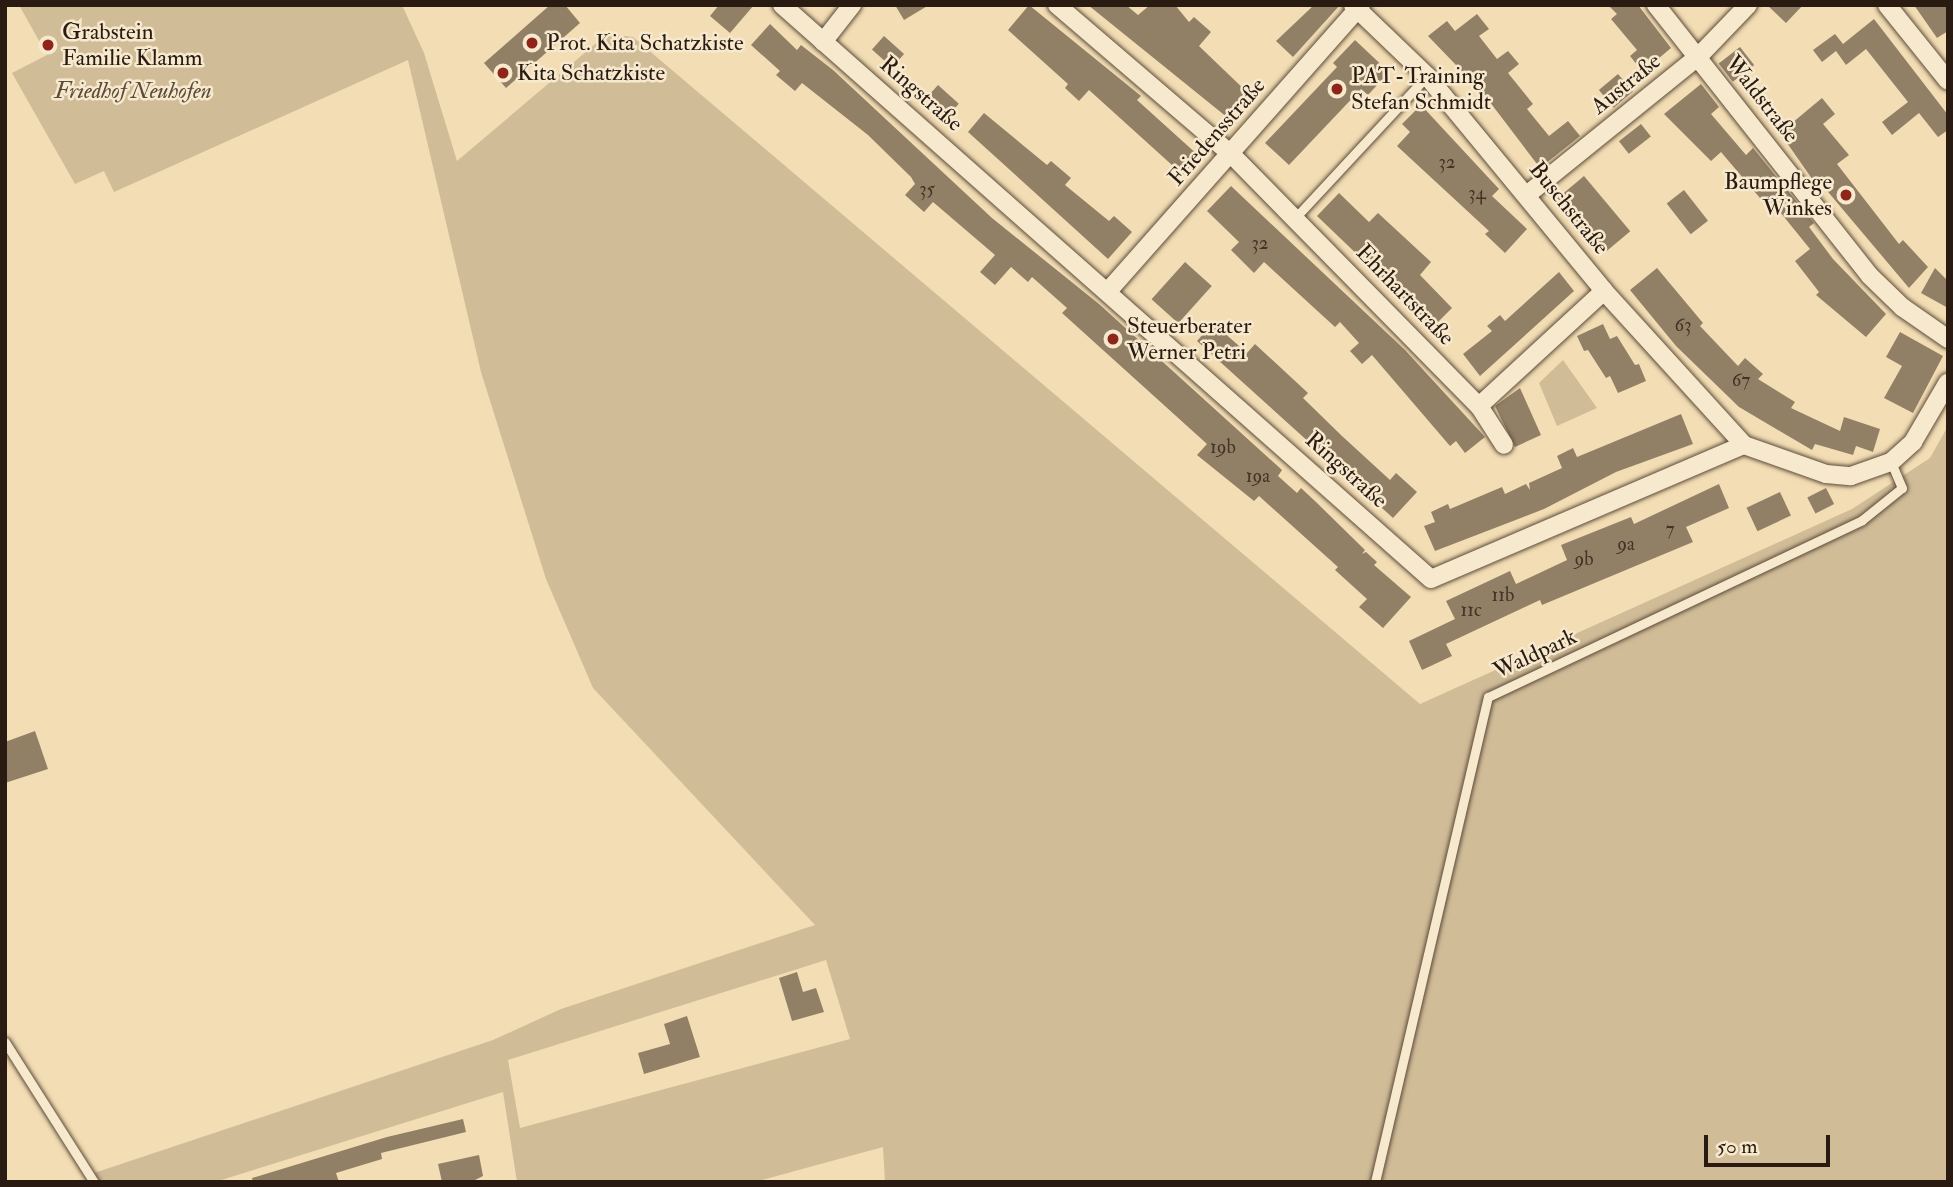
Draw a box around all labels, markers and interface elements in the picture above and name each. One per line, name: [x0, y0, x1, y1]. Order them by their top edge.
place label: Grabstein Familie Klamm: [62, 18, 203, 72]
place label: Prot. Kita Schatzkiste: [546, 29, 744, 57]
marker: Prot. Kita Schatzkiste: [524, 35, 540, 51]
marker: Grabstein Familie Klamm: [40, 37, 56, 53]
street label: Austraße: [1586, 48, 1666, 120]
street label: Ringstraße: [874, 50, 968, 138]
street label: Waldstraße: [1719, 50, 1805, 148]
place label: Kita Schatzkiste: [517, 59, 665, 87]
place label: PAT-Training Stefan Schmidt: [1351, 62, 1491, 116]
marker: Kita Schatzkiste: [495, 65, 511, 81]
street label: Friedensstraße: [1163, 72, 1271, 192]
park label: Friedhof Neuhofen: [54, 77, 212, 105]
marker: PAT-Training Stefan Schmidt: [1329, 81, 1345, 97]
house number: 32: [1439, 152, 1455, 174]
street label: Buschstraße: [1523, 156, 1615, 260]
place label: Baumpflege Winkes: [1724, 168, 1832, 222]
house number: 35: [919, 179, 935, 201]
house number: 34: [1468, 183, 1486, 205]
marker: Baumpflege Winkes: [1838, 187, 1854, 203]
house number: 32: [1252, 233, 1268, 255]
street label: Ehrhartstraße: [1350, 239, 1460, 351]
place label: Steuerberater Werner Petri: [1127, 312, 1252, 366]
house number: 63: [1675, 315, 1691, 337]
marker: Steuerberater Werner Petri: [1105, 331, 1121, 347]
house number: 67: [1732, 370, 1750, 392]
street label: Ringstraße: [1299, 426, 1393, 514]
house number: 19b: [1210, 437, 1236, 459]
house number: 19a: [1246, 466, 1270, 488]
house number: 7: [1666, 519, 1674, 541]
house number: 9a: [1617, 534, 1635, 556]
house number: 9b: [1574, 549, 1594, 571]
house number: 11b: [1492, 585, 1514, 607]
house number: 11c: [1460, 600, 1482, 622]
street label: Waldpark: [1489, 623, 1581, 685]
scale bar: [1708, 1120, 1834, 1164]
text: 50 m: [1717, 1133, 1758, 1160]

